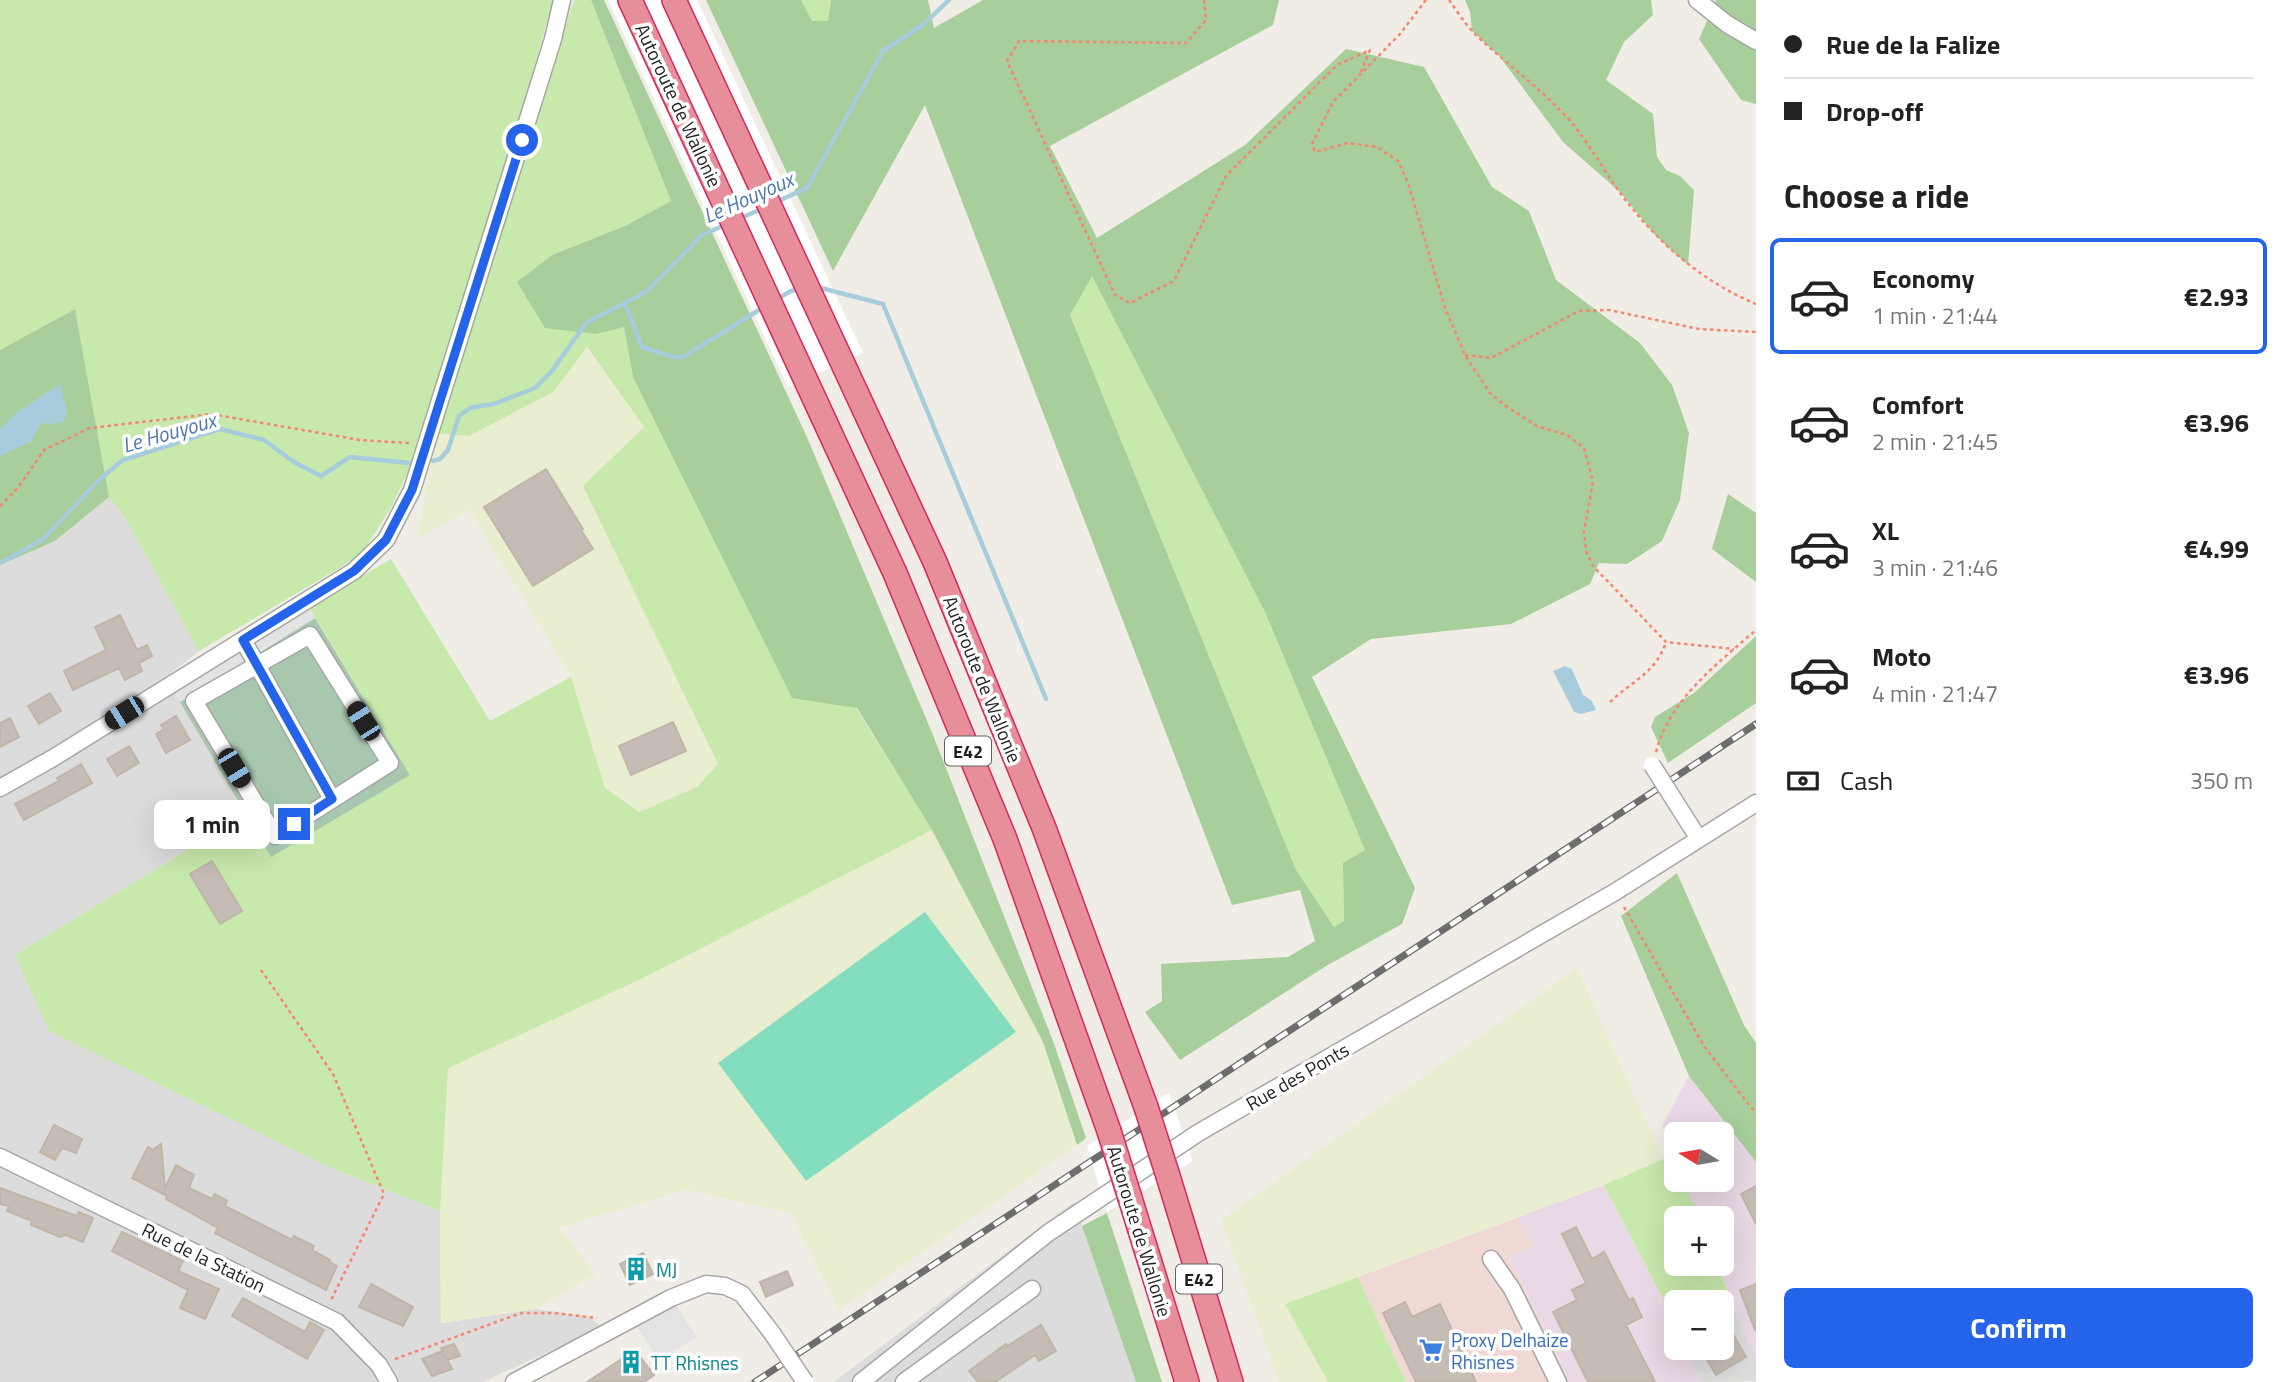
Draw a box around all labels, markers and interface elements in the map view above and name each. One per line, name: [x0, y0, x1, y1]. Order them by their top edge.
street label: Autoroute de Wallonie: [628, 18, 730, 192]
text: Rue de la Falize: [1826, 25, 2000, 64]
text: Drop-off: [1826, 92, 1923, 131]
route start: [506, 124, 538, 156]
water label: Le Houyoux: [698, 162, 800, 231]
text: Choose a ride: [1784, 172, 1969, 220]
text: Economy: [1872, 259, 1974, 298]
icon: car: [1788, 265, 1851, 328]
text: €2.93: [2184, 277, 2249, 316]
text: 1 min · 21:44: [1872, 298, 1998, 333]
text: Comfort: [1872, 385, 1964, 424]
icon: car: [1788, 391, 1851, 454]
water label: Le Houyoux: [119, 403, 222, 461]
text: €3.96: [2184, 403, 2249, 442]
text: 2 min · 21:45: [1872, 424, 1998, 459]
text: XL: [1872, 511, 1899, 550]
icon: car: [1788, 517, 1851, 580]
text: €4.99: [2184, 529, 2249, 568]
text: 3 min · 21:46: [1872, 550, 1998, 585]
street label: Autoroute de Wallonie: [936, 591, 1030, 767]
text: Moto: [1872, 637, 1931, 676]
icon: car: [1788, 643, 1851, 706]
text: €3.96: [2184, 655, 2249, 694]
text: 4 min · 21:47: [1872, 676, 1998, 711]
car: [101, 693, 148, 733]
car: [343, 698, 384, 744]
road number: E42: [945, 736, 991, 766]
car: [215, 745, 254, 791]
text: Cash: [1840, 761, 1893, 800]
icon: cash: [1784, 762, 1822, 800]
text: 350 m: [2190, 763, 2253, 798]
callout: 1 min: [154, 800, 270, 848]
text: 1 min: [184, 807, 240, 842]
route end: [278, 808, 310, 840]
street label: Rue des Ponts: [1240, 1035, 1354, 1117]
north arrow: [1664, 1122, 1734, 1192]
map controls: [1664, 1122, 1734, 1360]
street label: Autoroute de Wallonie: [1100, 1142, 1180, 1320]
button: +: [1664, 1206, 1734, 1276]
street label: Rue de la Station: [137, 1214, 271, 1300]
building icon: MJ: [622, 1255, 650, 1283]
place label: MJ: [656, 1255, 677, 1284]
road number: E42: [1176, 1264, 1222, 1294]
button: Confirm: [1784, 1288, 2253, 1368]
button: −: [1664, 1290, 1734, 1360]
place label: Proxy Delhaize Rhisnes: [1451, 1325, 1569, 1376]
supermarket icon: Proxy Delhaize Rhisnes: [1417, 1336, 1445, 1364]
building icon: TT Rhisnes: [617, 1348, 645, 1376]
place label: TT Rhisnes: [651, 1348, 739, 1377]

